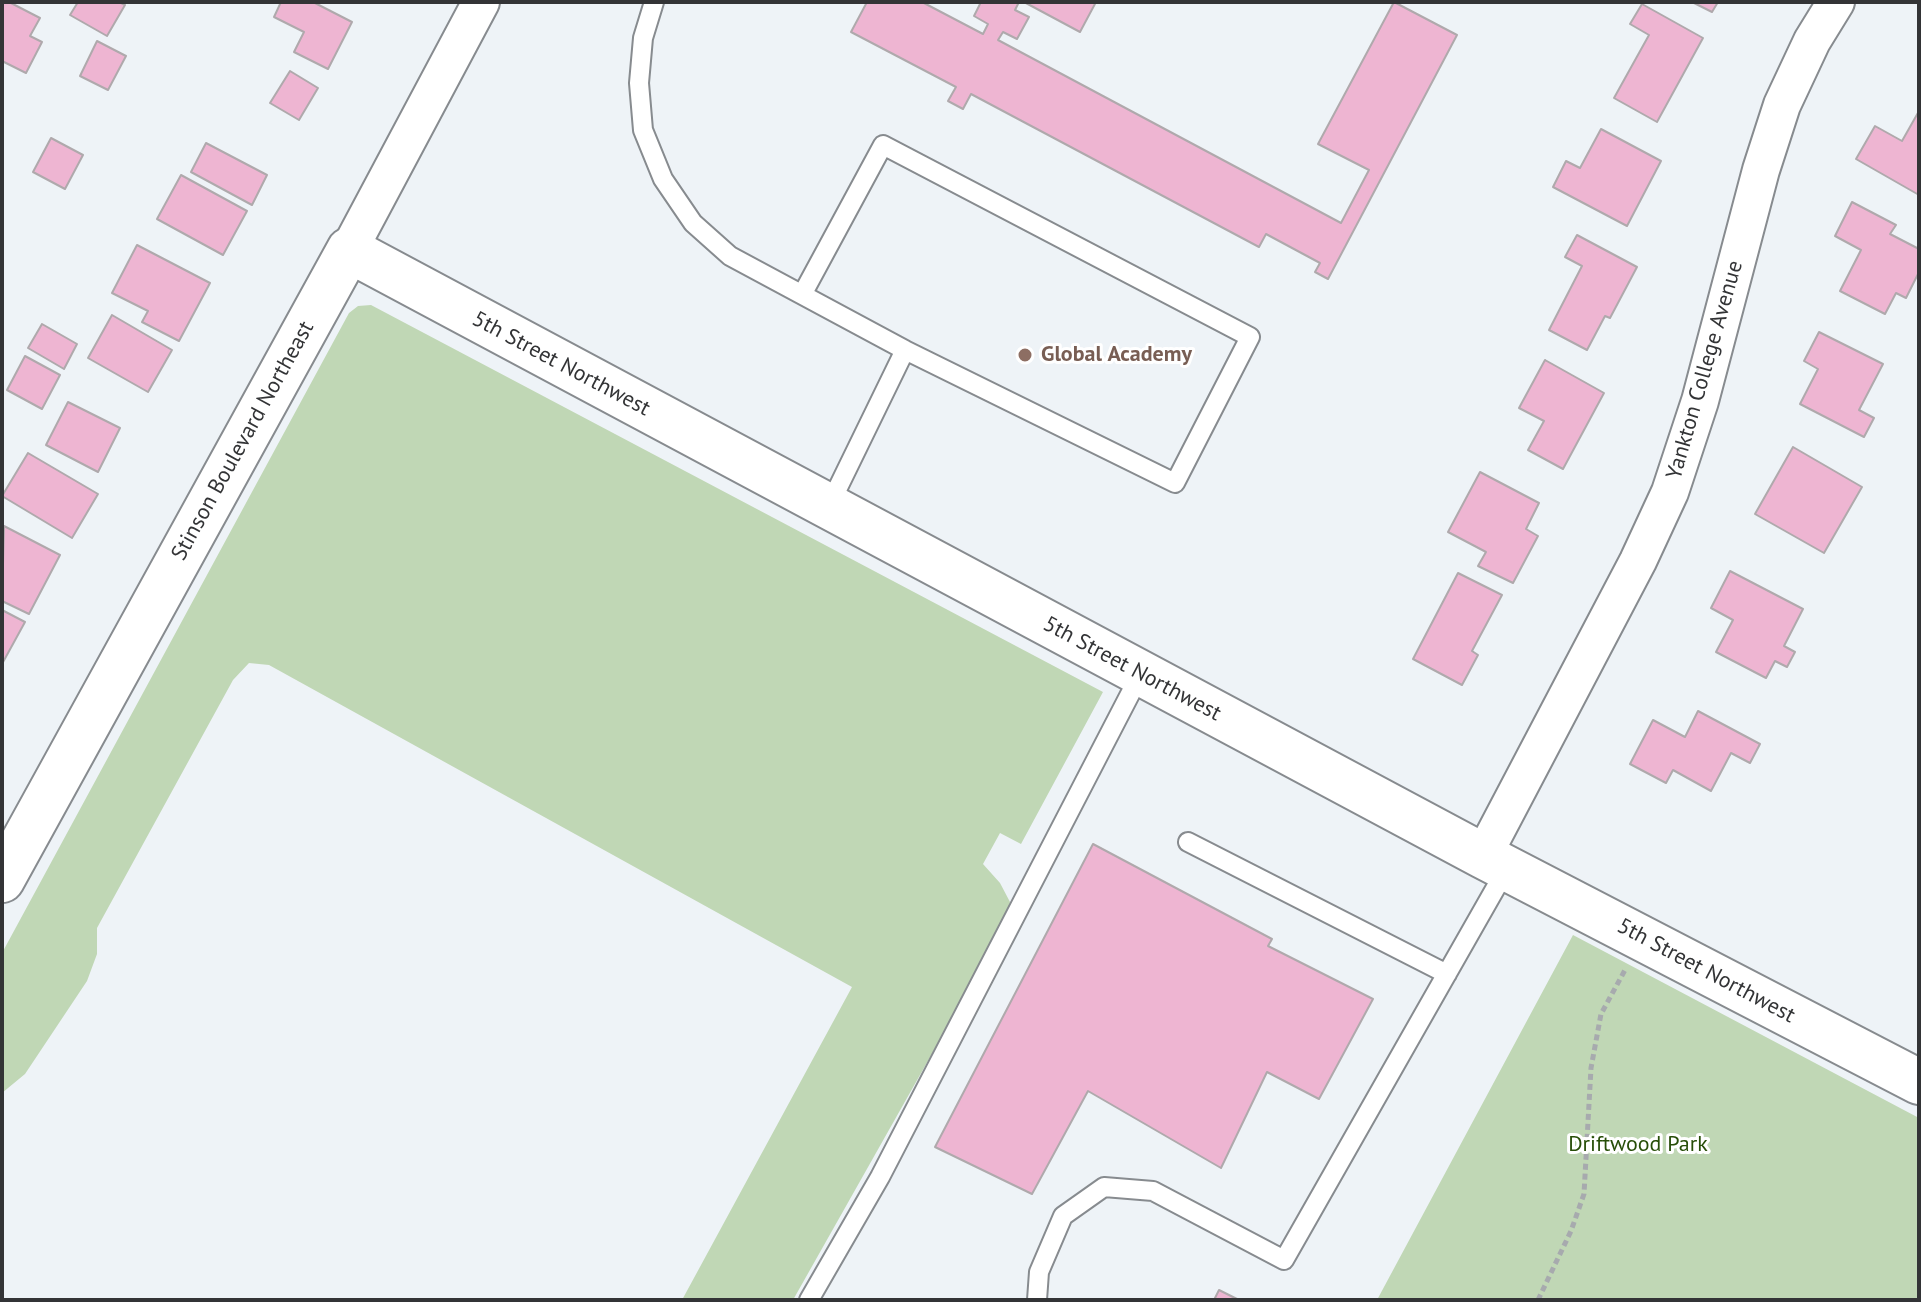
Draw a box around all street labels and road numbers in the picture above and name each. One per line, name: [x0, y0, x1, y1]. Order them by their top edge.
street label: Yankton College Avenue: [1661, 258, 1749, 482]
street label: 5th Street Northwest: [468, 306, 654, 422]
street label: Stinson Boulevard Northeast: [166, 317, 320, 565]
street label: 5th Street Northwest: [1039, 611, 1225, 727]
street label: 5th Street Northwest: [1613, 913, 1799, 1029]

